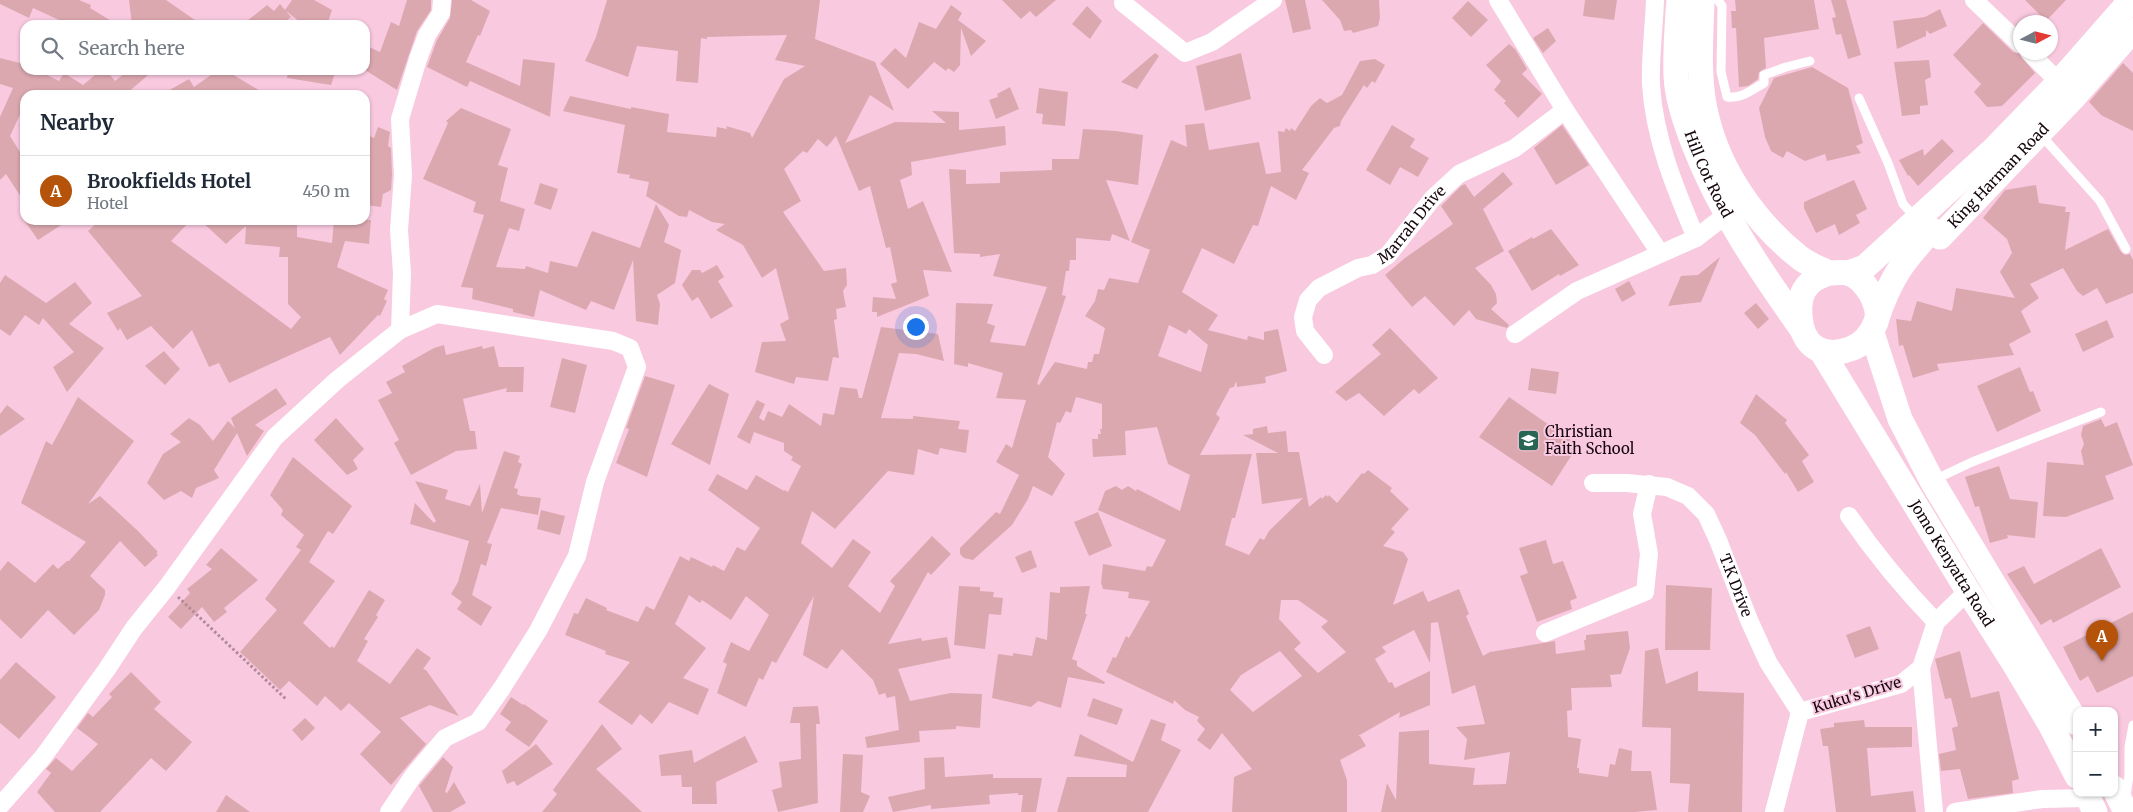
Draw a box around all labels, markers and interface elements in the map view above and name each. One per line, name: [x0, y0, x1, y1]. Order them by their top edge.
north arrow: [2013, 15, 2058, 60]
search box: [20, 20, 370, 75]
icon: search: [38, 34, 66, 62]
text: Search here: [78, 36, 185, 60]
text: Nearby: [40, 109, 114, 136]
street label: King Harman Road: [1944, 119, 2053, 232]
street label: Hill Cot Road: [1680, 128, 1737, 221]
text: Brookfields Hotel: [87, 169, 251, 193]
text: A: [50, 181, 62, 201]
text: 450 m: [302, 181, 350, 201]
street label: Marrah Drive: [1374, 181, 1450, 268]
text: Hotel: [87, 193, 128, 213]
your location: [903, 314, 929, 340]
place label: Christian Faith School: [1545, 422, 1635, 458]
school or university icon: Christian Faith School: [1517, 429, 1541, 453]
street label: Jomo Kenyatta Road: [1905, 496, 1998, 630]
street label: T.K Drive: [1715, 551, 1757, 620]
pin: A: [2086, 620, 2118, 661]
street label: Kuku's Drive: [1810, 672, 1903, 717]
map controls: [2073, 707, 2118, 797]
button: +: [2073, 707, 2118, 752]
button: −: [2073, 752, 2118, 797]

